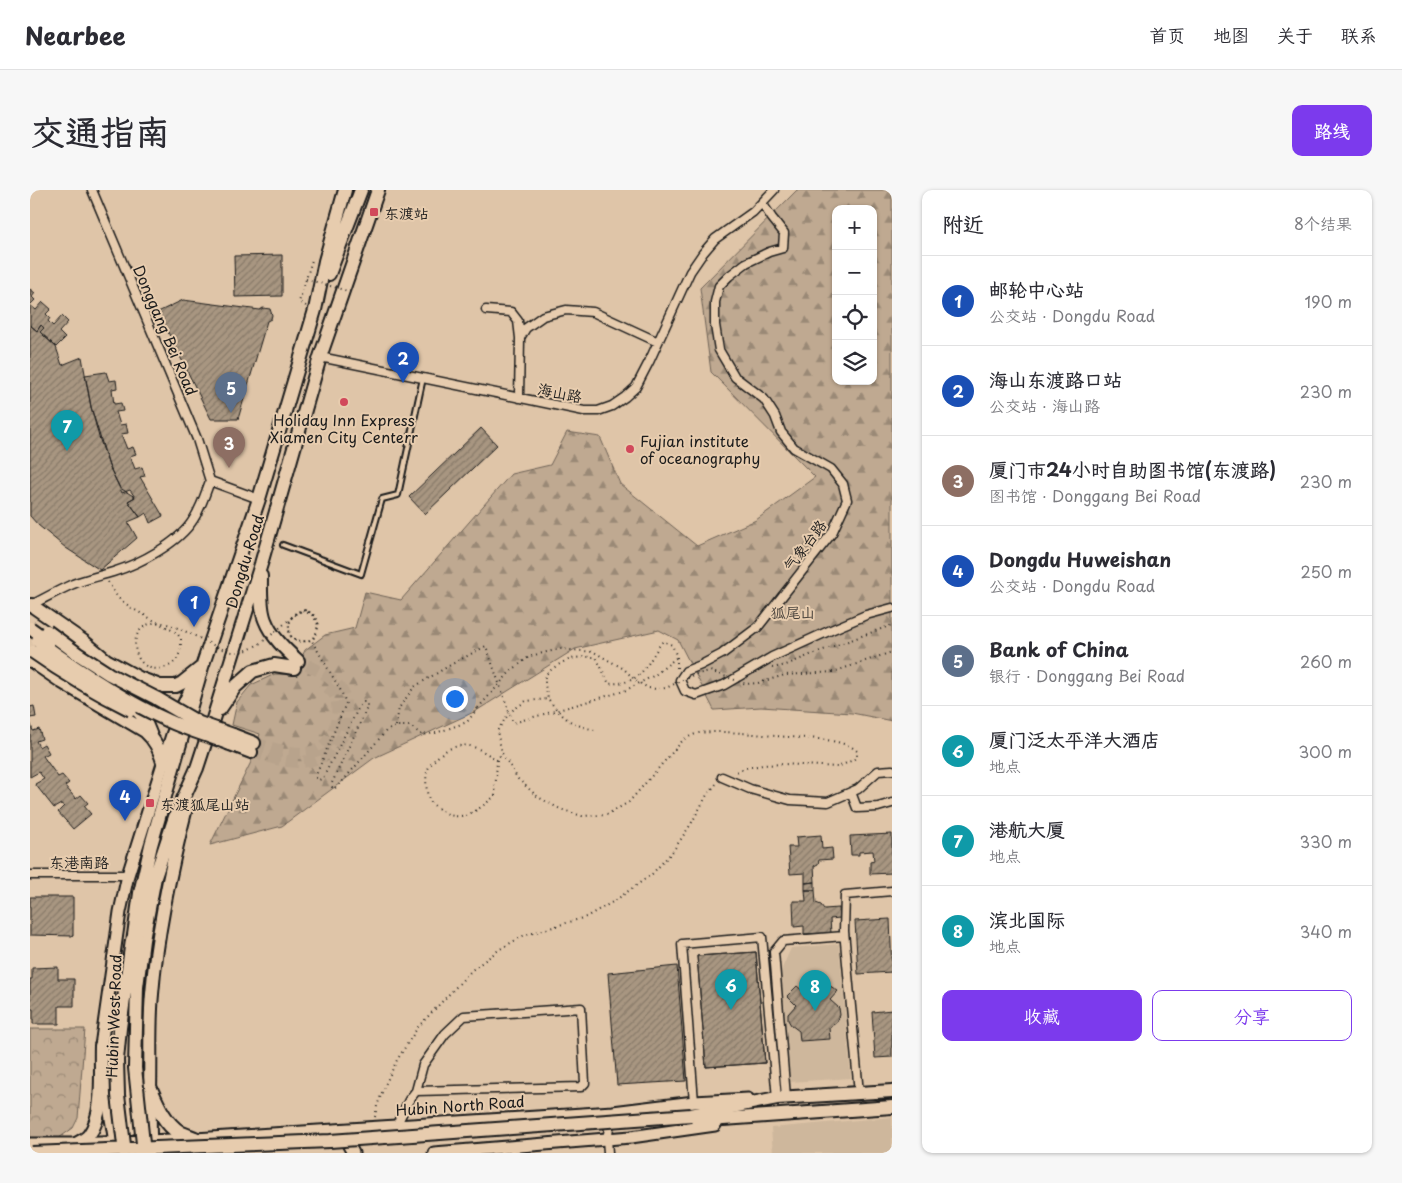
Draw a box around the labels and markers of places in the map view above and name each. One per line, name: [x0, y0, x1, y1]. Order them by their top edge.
place label: 东渡站: [384, 201, 429, 224]
marker: 东渡站: [368, 206, 380, 218]
pin: 2: [387, 342, 419, 383]
pin: 5: [215, 372, 247, 413]
marker: Holiday Inn Express Xiamen City Centerr: [338, 396, 350, 408]
place label: Holiday Inn Express Xiamen City Centerr: [270, 408, 418, 448]
pin: 7: [51, 410, 83, 451]
pin: 3: [213, 427, 245, 468]
place label: Fujian institute of oceanography: [640, 429, 760, 469]
marker: Fujian institute of oceanography: [624, 443, 636, 455]
pin: 1: [178, 586, 210, 627]
pin: 4: [109, 780, 141, 821]
place label: 东渡狐尾山站: [160, 792, 250, 815]
marker: 东渡狐尾山站: [144, 797, 156, 809]
pin: 6: [715, 969, 747, 1010]
pin: 8: [799, 970, 831, 1011]

